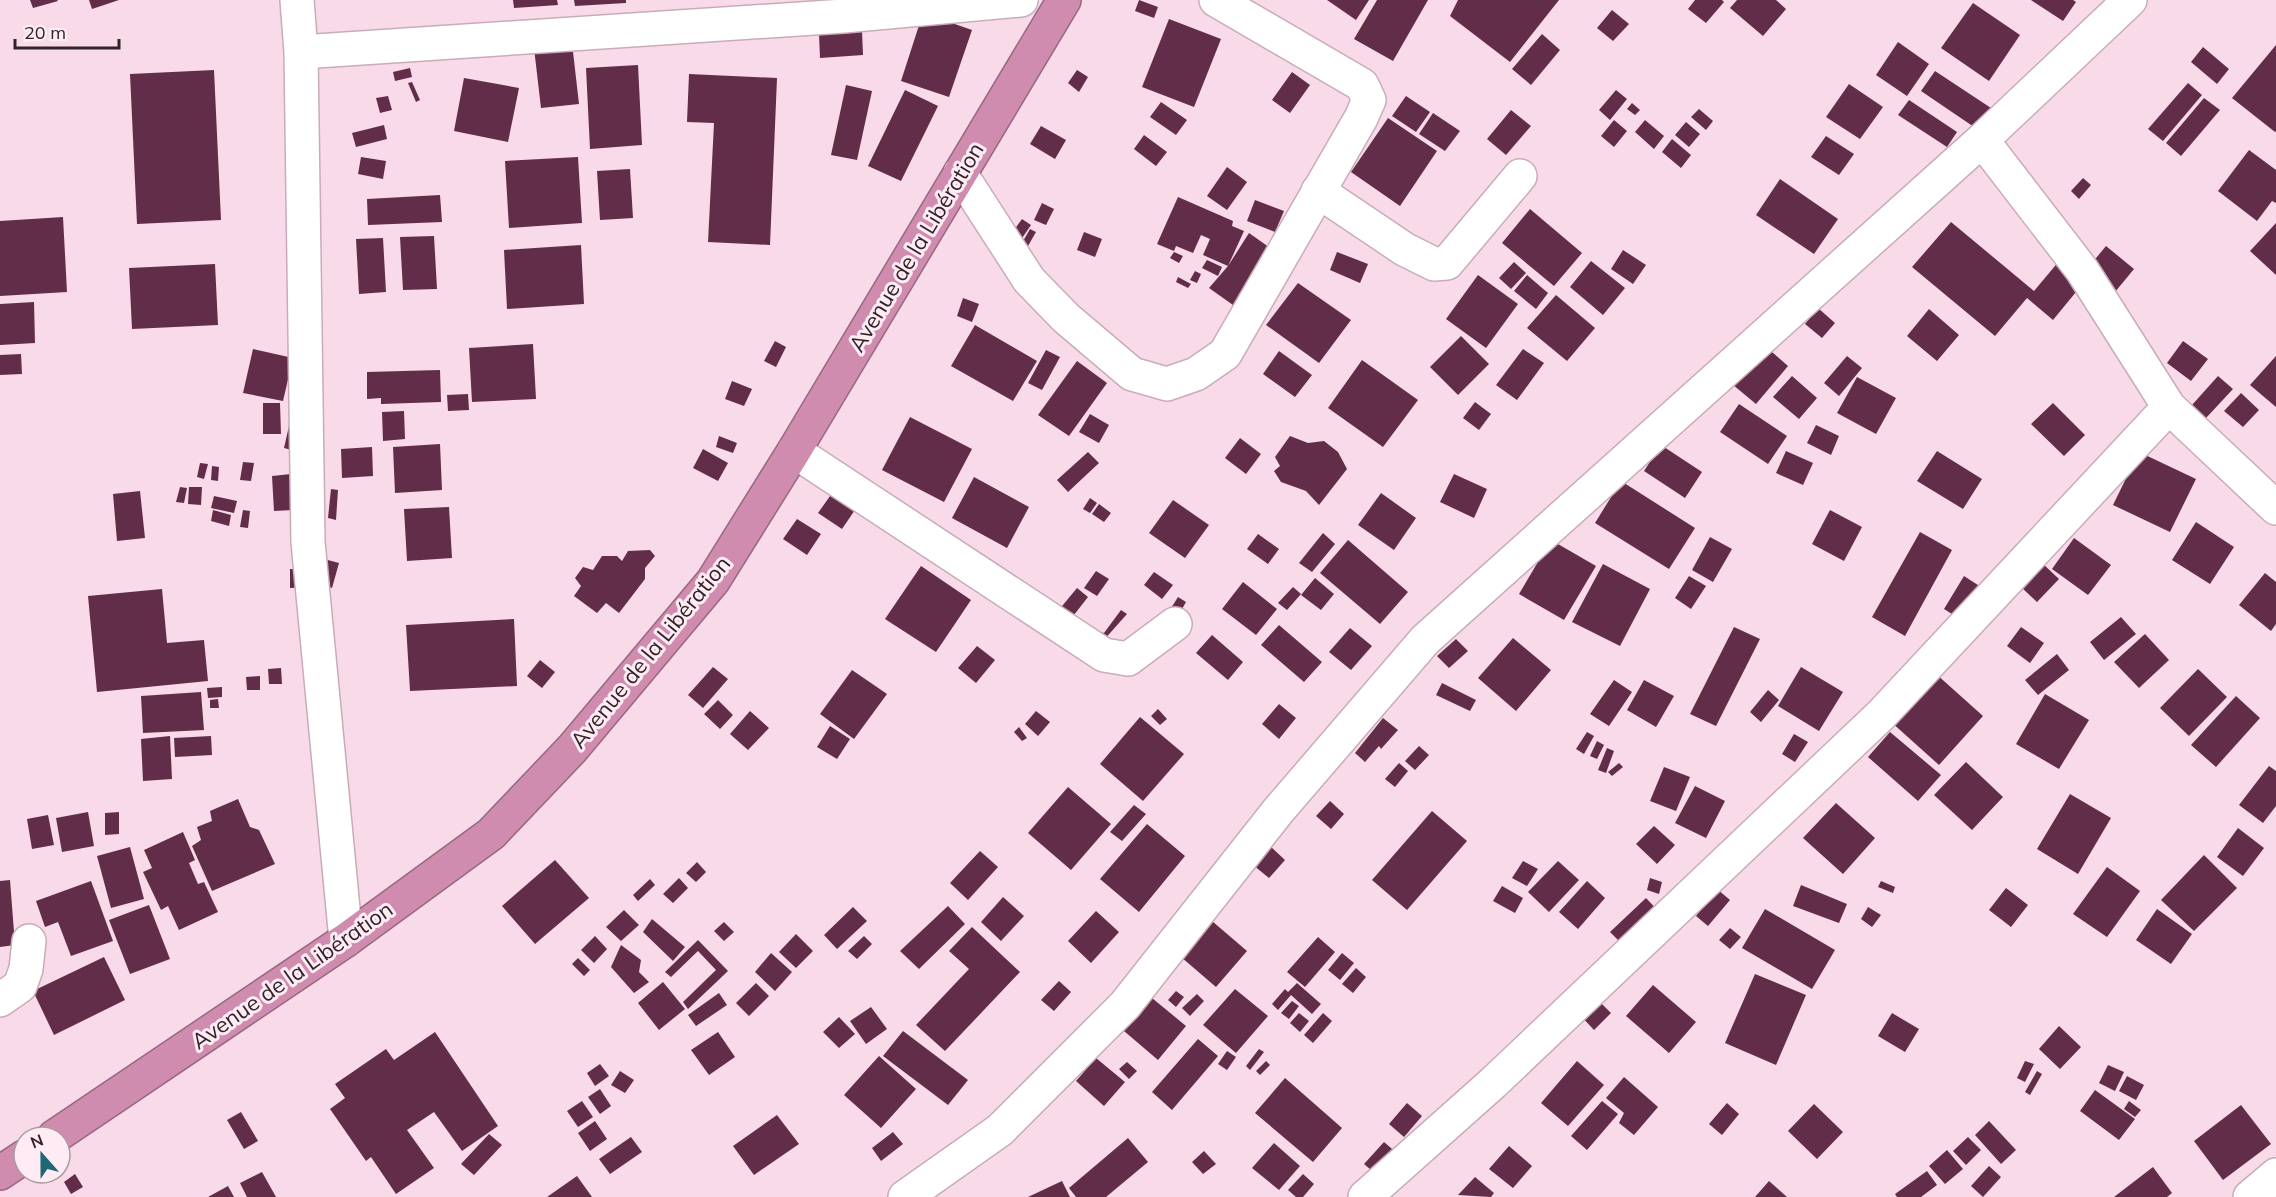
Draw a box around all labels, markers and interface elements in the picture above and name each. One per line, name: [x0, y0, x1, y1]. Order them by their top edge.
scale bar: [15, 12, 118, 50]
text: 20 m: [24, 21, 66, 44]
street label: Avenue de la Libération: [842, 137, 990, 357]
street label: Avenue de la Libération: [564, 550, 736, 754]
street label: Avenue de la Libération: [186, 895, 398, 1055]
north arrow: [12, 1125, 72, 1185]
text: N: [27, 1129, 46, 1152]

